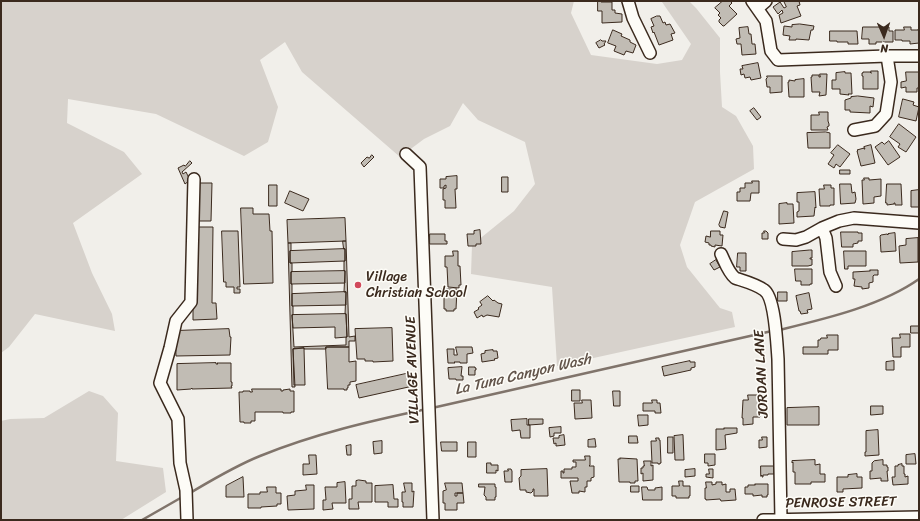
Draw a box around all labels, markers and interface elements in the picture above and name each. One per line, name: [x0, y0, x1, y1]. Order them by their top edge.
north arrow: [864, 16, 904, 56]
text: N: [880, 39, 889, 58]
place label: Village Christian School: [366, 269, 467, 302]
marker: Village Christian School: [353, 280, 363, 290]
street label: VILLAGE AVENUE: [403, 316, 423, 424]
street label: JORDAN LANE: [751, 330, 773, 418]
water label: La Tuna Canyon Wash: [453, 351, 593, 399]
street label: PENROSE STREET: [785, 494, 897, 512]

